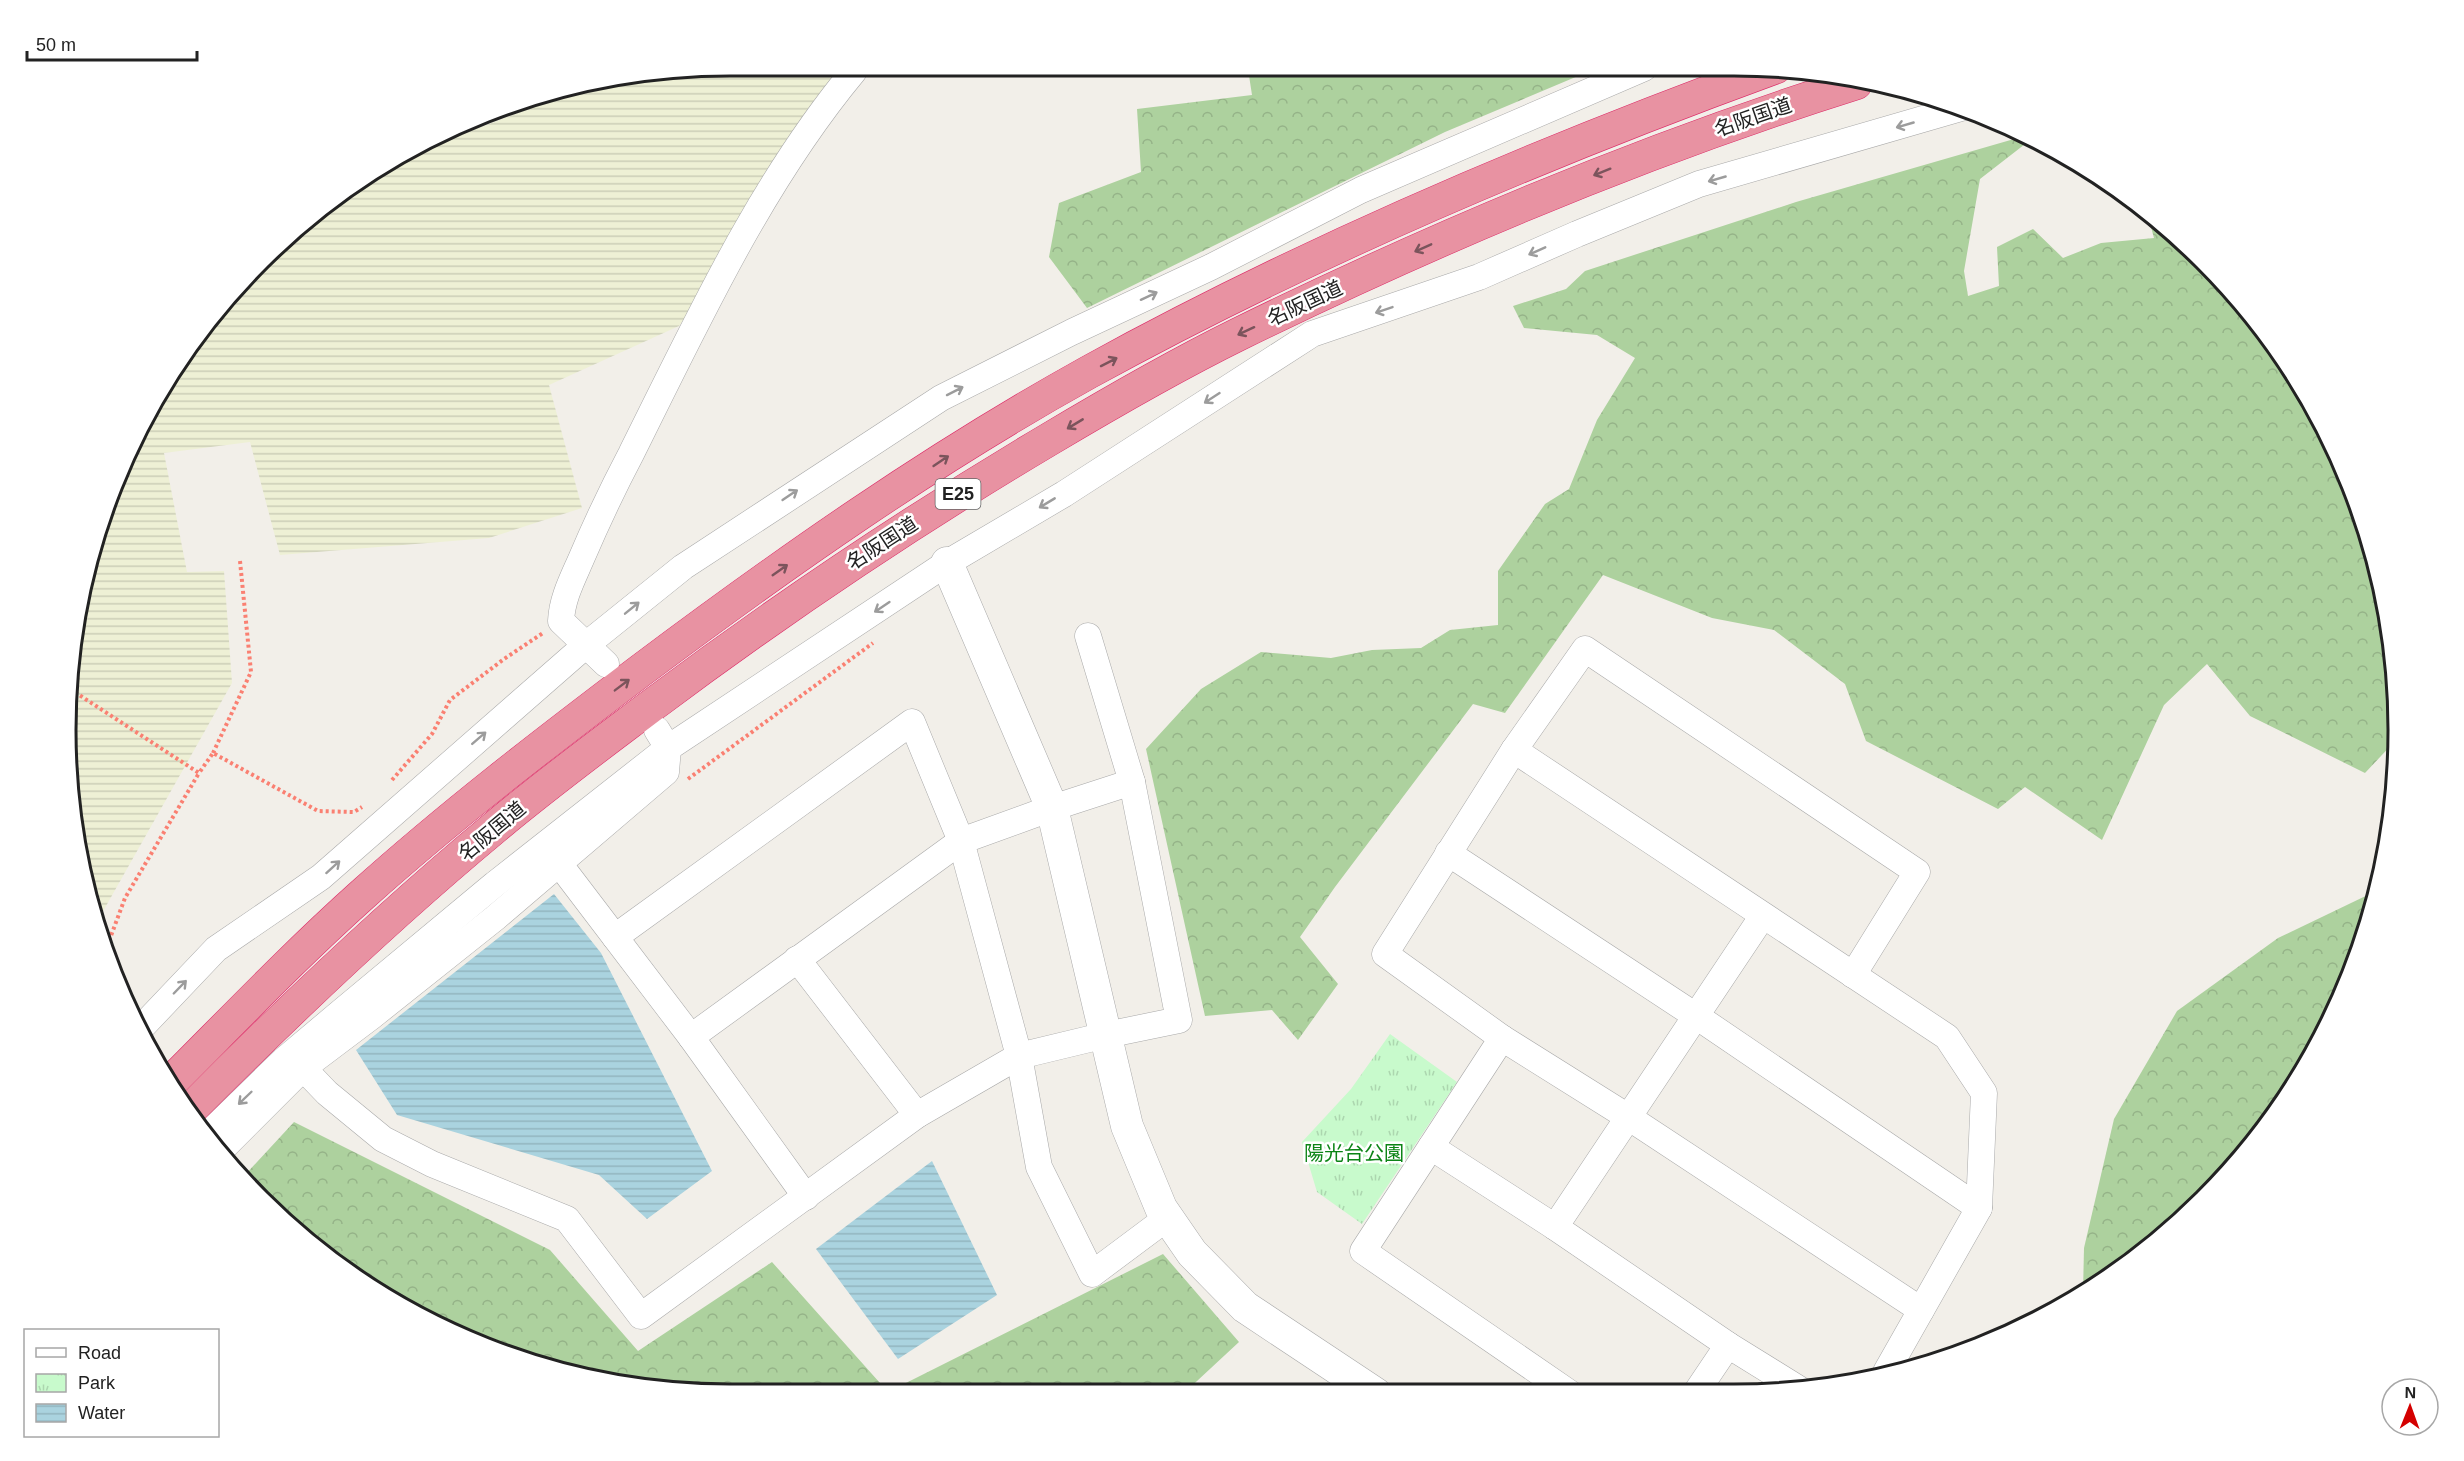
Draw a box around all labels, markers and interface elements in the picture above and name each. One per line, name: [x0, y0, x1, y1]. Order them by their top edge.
scale bar: [27, 24, 196, 62]
text: 50 m: [36, 35, 76, 55]
street label: 名阪国道: [1712, 94, 1794, 140]
one-way arrow: [1896, 120, 1915, 131]
one-way arrow: [1594, 167, 1612, 178]
one-way arrow: [1708, 173, 1727, 185]
one-way arrow: [1415, 243, 1433, 255]
one-way arrow: [1528, 246, 1546, 258]
street label: 名阪国道: [1264, 276, 1346, 330]
one-way arrow: [1139, 290, 1157, 302]
one-way arrow: [1375, 305, 1394, 316]
one-way arrow: [1238, 325, 1256, 337]
one-way arrow: [1100, 356, 1118, 367]
one-way arrow: [945, 384, 963, 396]
one-way arrow: [1204, 393, 1221, 405]
one-way arrow: [1067, 418, 1084, 430]
one-way arrow: [933, 455, 949, 467]
road number: E25: [936, 479, 980, 509]
one-way arrow: [781, 489, 798, 501]
one-way arrow: [1039, 498, 1056, 510]
street label: 名阪国道: [842, 512, 922, 574]
one-way arrow: [771, 564, 787, 576]
one-way arrow: [874, 601, 891, 613]
one-way arrow: [623, 602, 639, 615]
one-way arrow: [614, 678, 630, 691]
one-way arrow: [471, 731, 486, 745]
street label: 名阪国道: [454, 797, 530, 865]
one-way arrow: [325, 860, 340, 874]
one-way arrow: [173, 979, 187, 994]
one-way arrow: [237, 1091, 252, 1106]
park label: 陽光台公園: [1304, 1142, 1404, 1164]
legend: [24, 1329, 219, 1437]
text: Road: [78, 1343, 121, 1363]
text: Park: [78, 1373, 116, 1393]
north arrow: [2380, 1377, 2440, 1437]
text: N: [2404, 1384, 2416, 1401]
text: Water: [78, 1403, 125, 1423]

